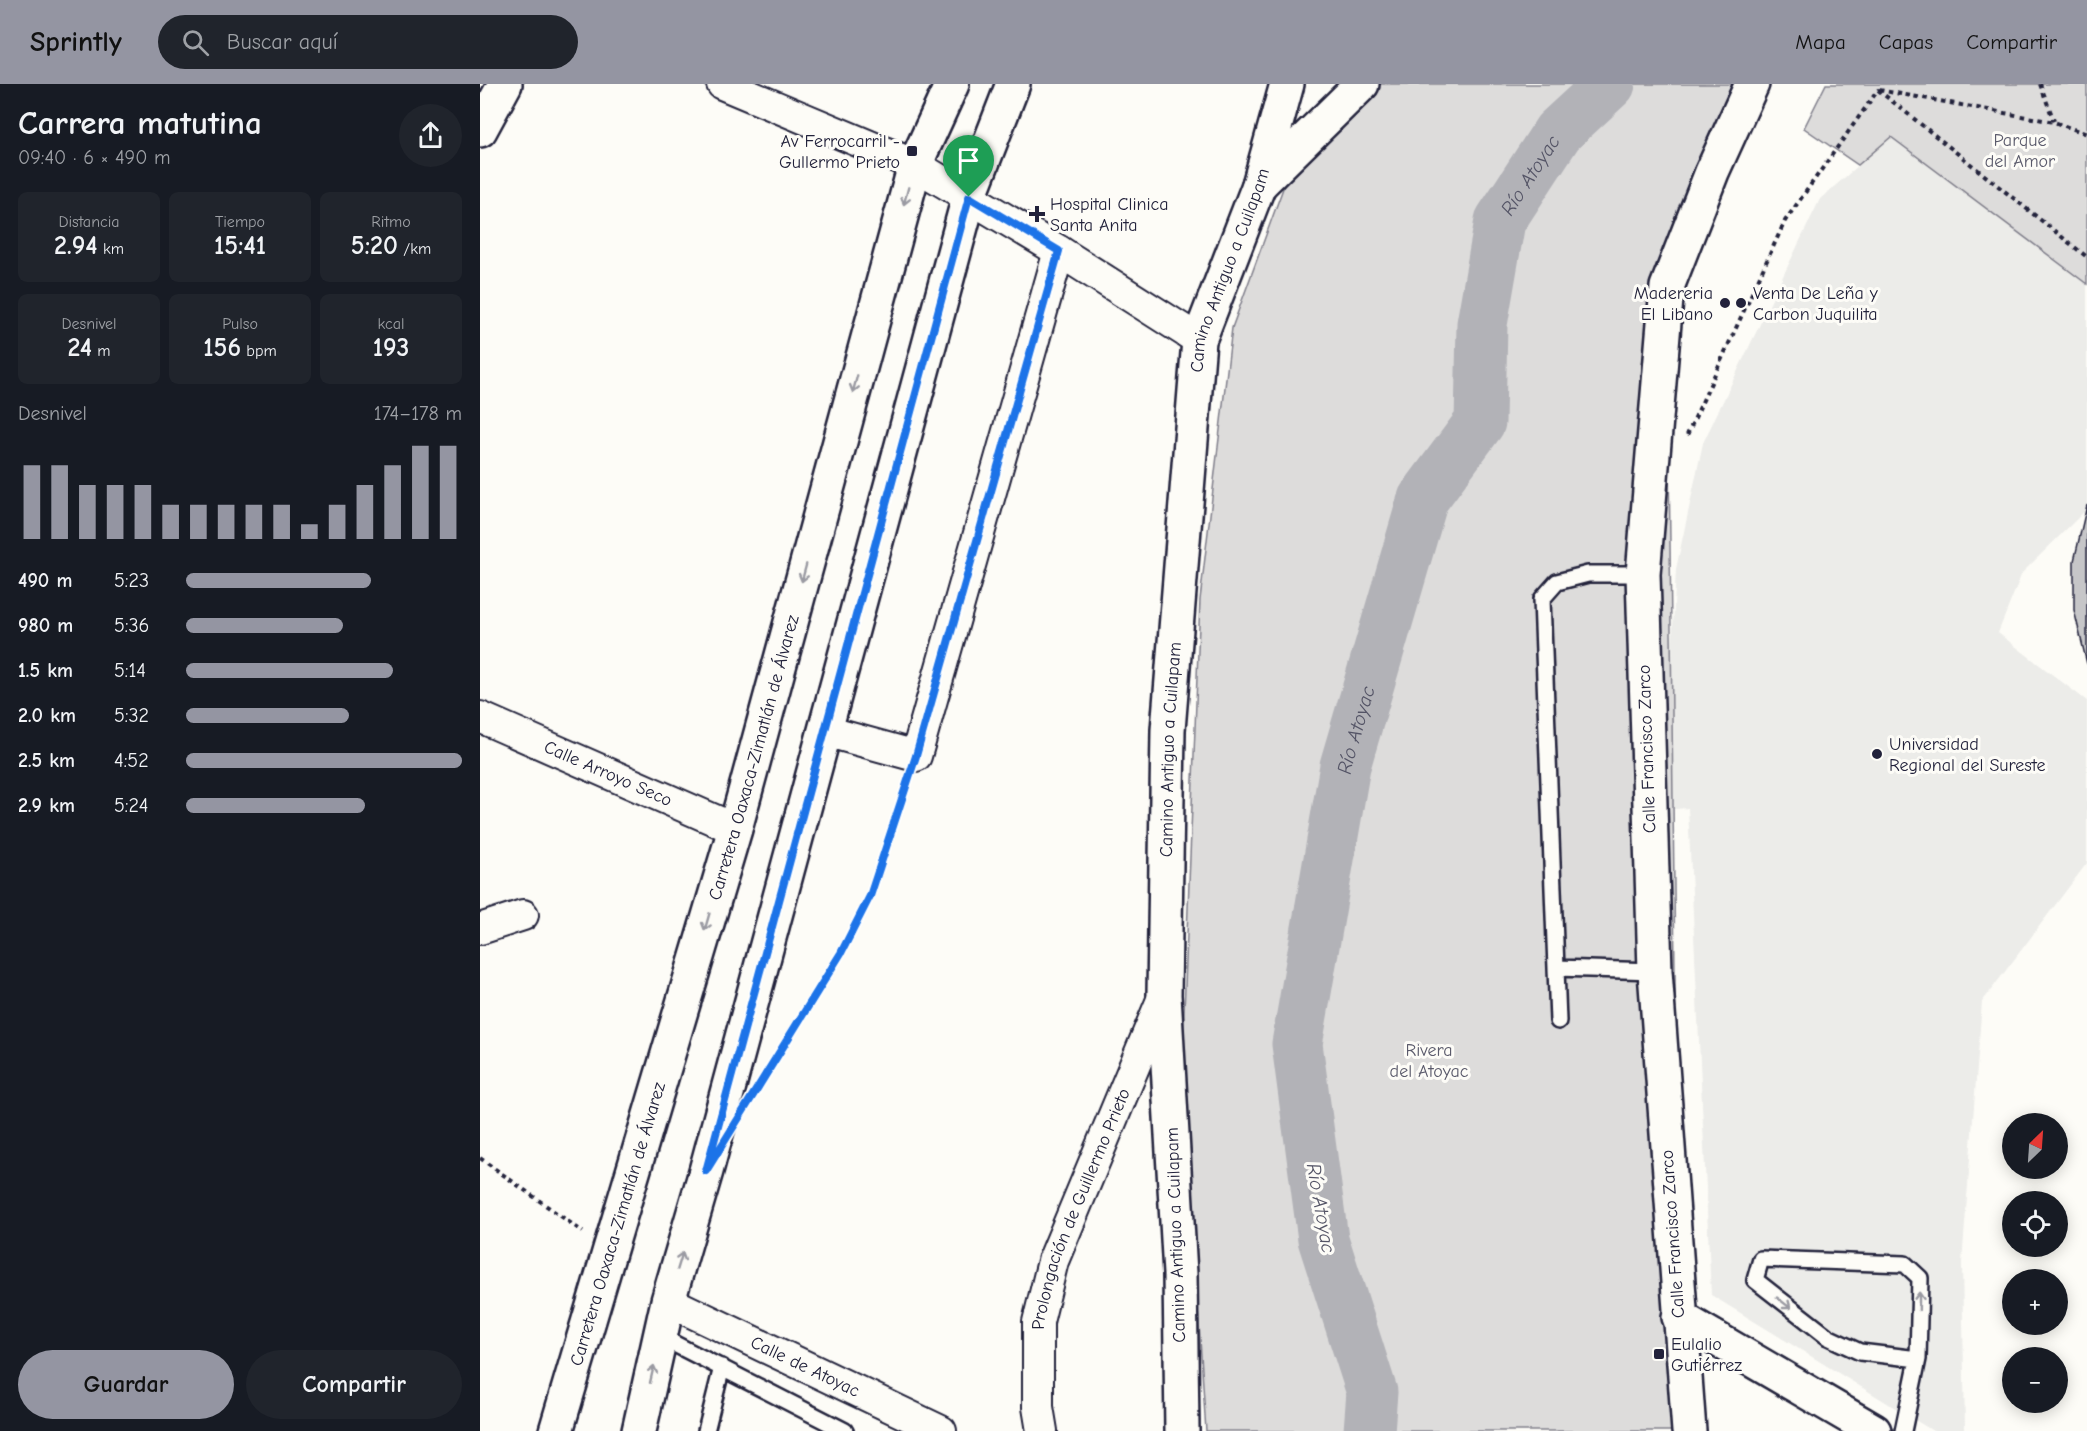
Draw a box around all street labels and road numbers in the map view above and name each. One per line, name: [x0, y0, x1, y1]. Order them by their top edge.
street label: Camino Antiguo a Cuilapam: [1186, 166, 1274, 373]
street label: Carretera Oaxaca-Zimatlán de Álvarez: [704, 612, 803, 902]
street label: Camino Antiguo a Cuilapam: [1156, 641, 1185, 857]
street label: Calle Francisco Zarco: [1634, 664, 1660, 834]
street label: Calle Arroyo Seco: [541, 736, 675, 811]
street label: Carretera Oaxaca-Zimatlán de Álvarez: [565, 1079, 670, 1368]
street label: Prolongación de Guillermo Prieto: [1028, 1085, 1134, 1330]
street label: Camino Antiguo a Cuilapam: [1162, 1127, 1190, 1343]
street label: Calle Francisco Zarco: [1657, 1149, 1689, 1319]
street label: Calle de Atoyac: [747, 1331, 863, 1401]

